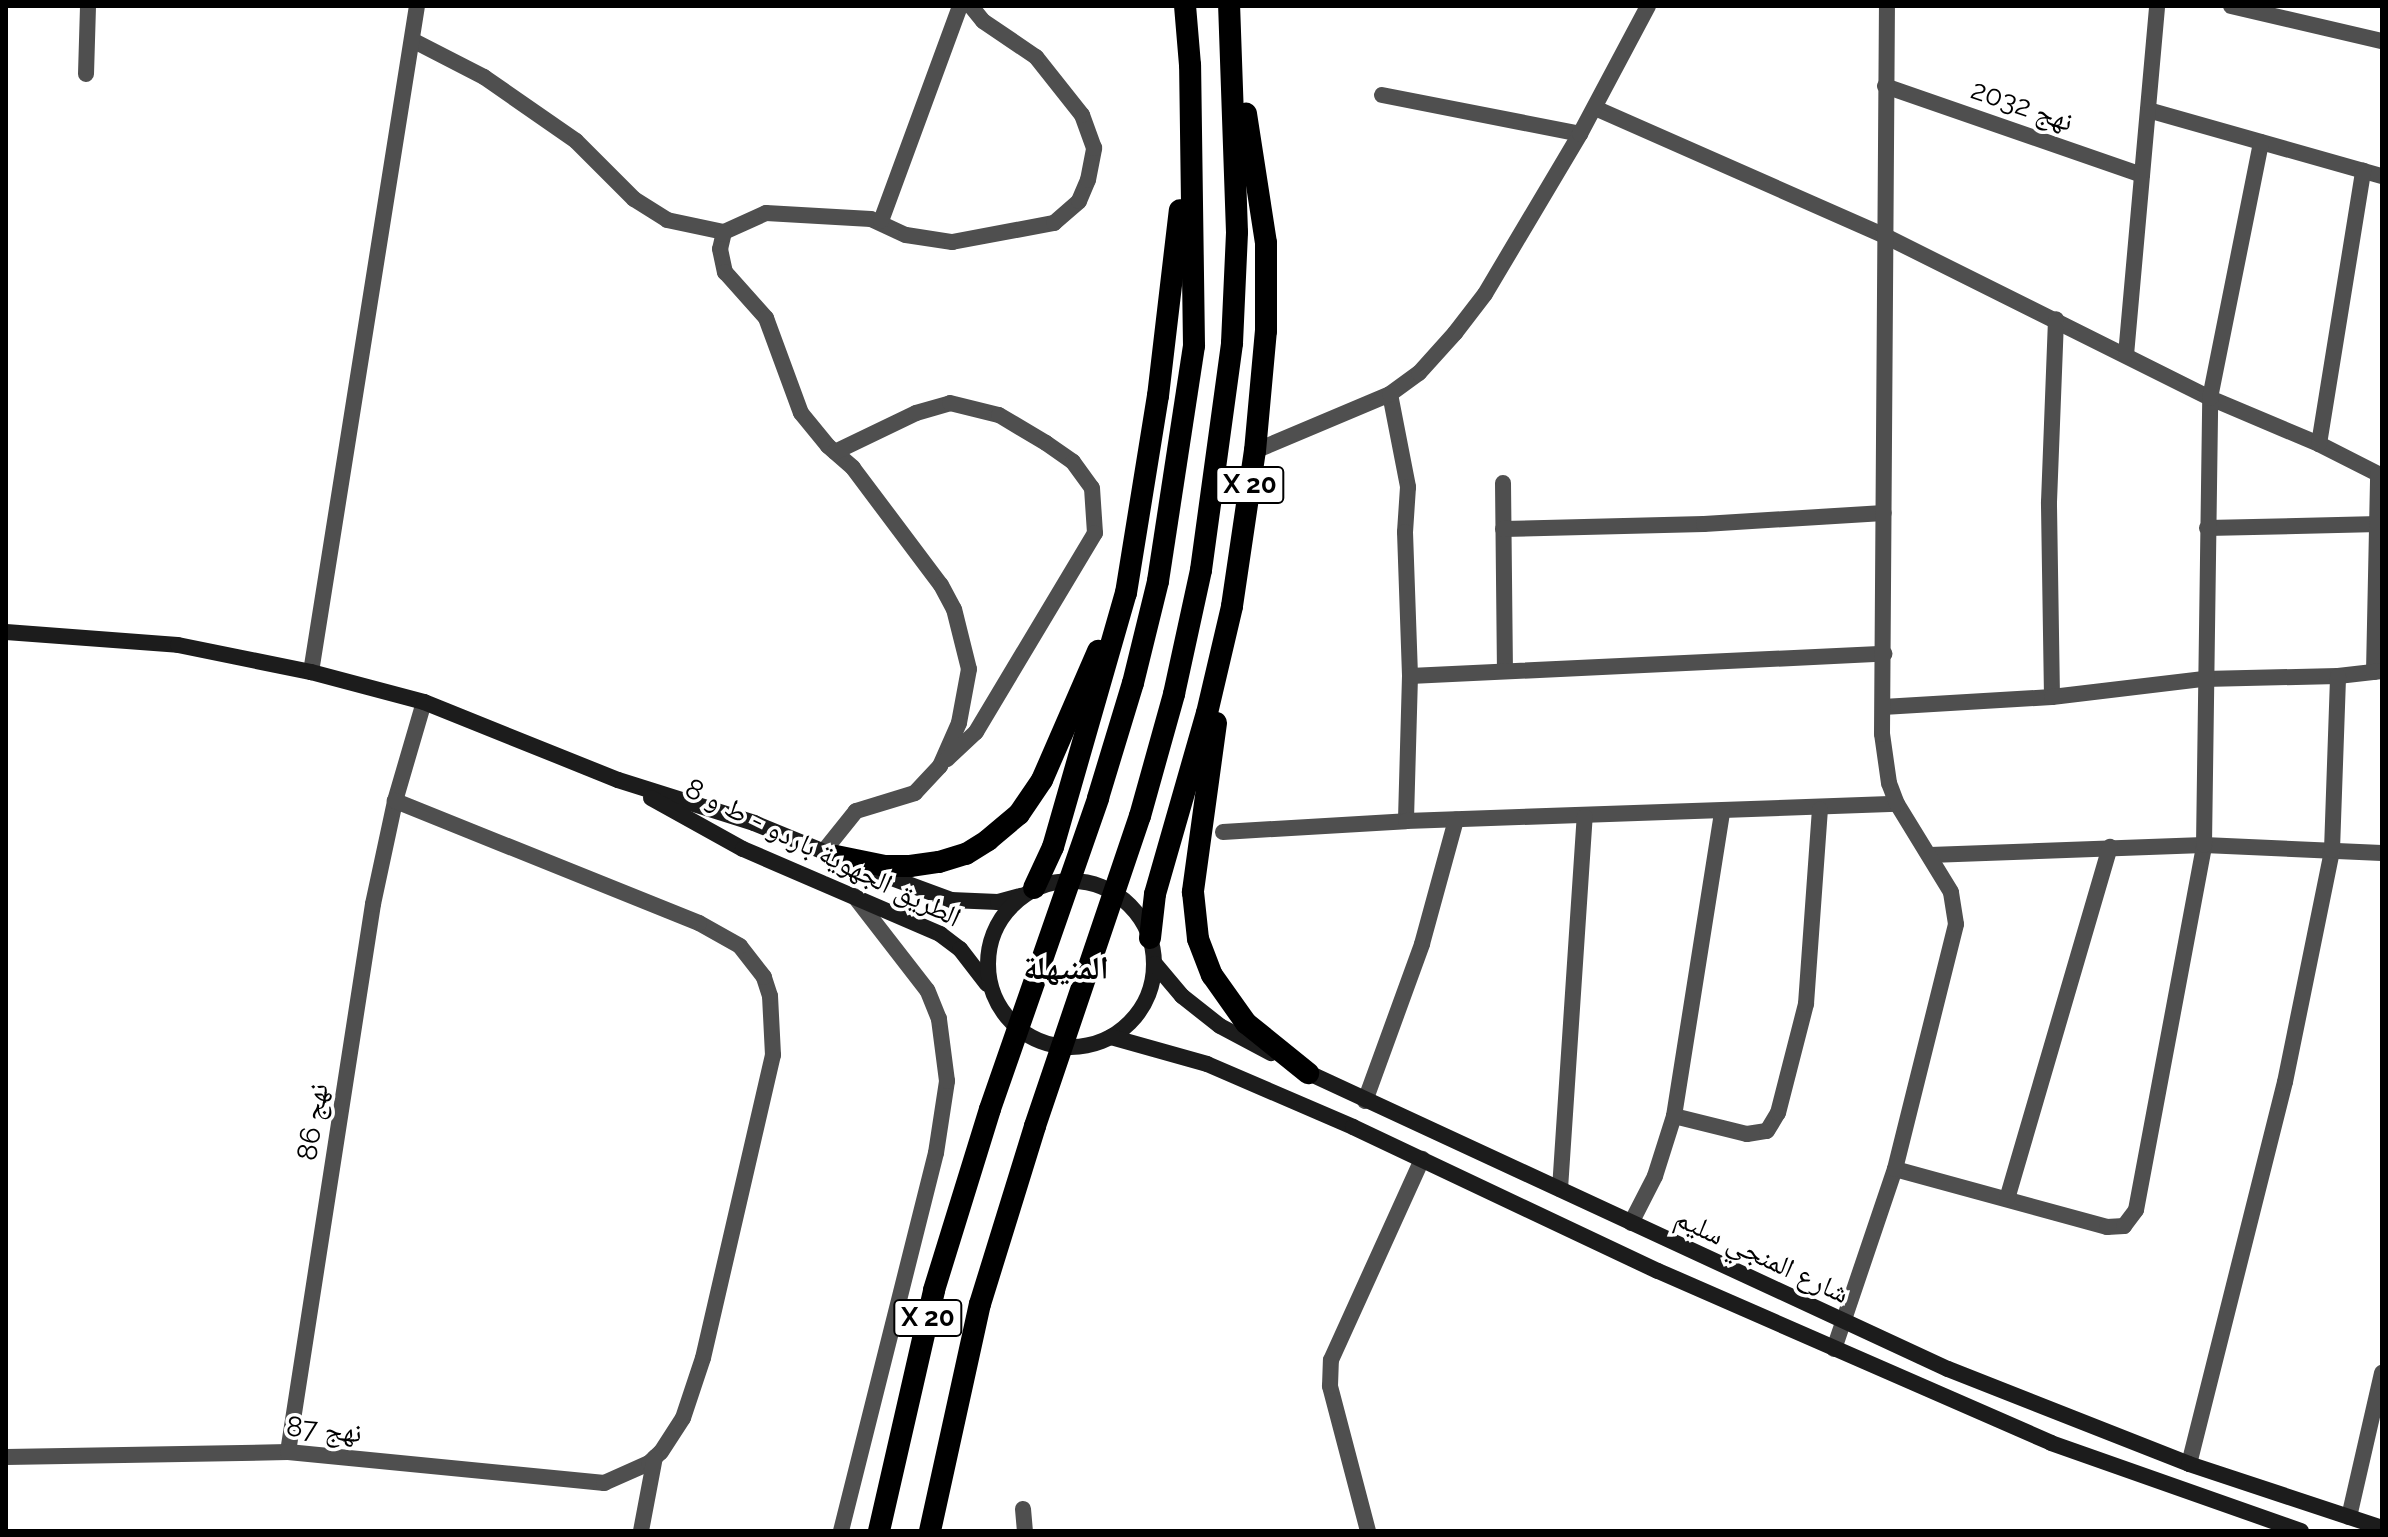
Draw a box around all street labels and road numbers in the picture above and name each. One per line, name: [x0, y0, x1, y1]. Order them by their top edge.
street label: نهج 2032: [1967, 73, 2077, 139]
road number: X 20: [1214, 463, 1286, 507]
street label: الطريق الجهوية باردو - ط و 8: [680, 772, 966, 934]
street label: نهج 86: [290, 1081, 336, 1163]
street label: شارع المنجي سليم: [1670, 1201, 1854, 1311]
road number: X 20: [892, 1296, 964, 1340]
street label: نهج 87: [285, 1410, 363, 1450]

